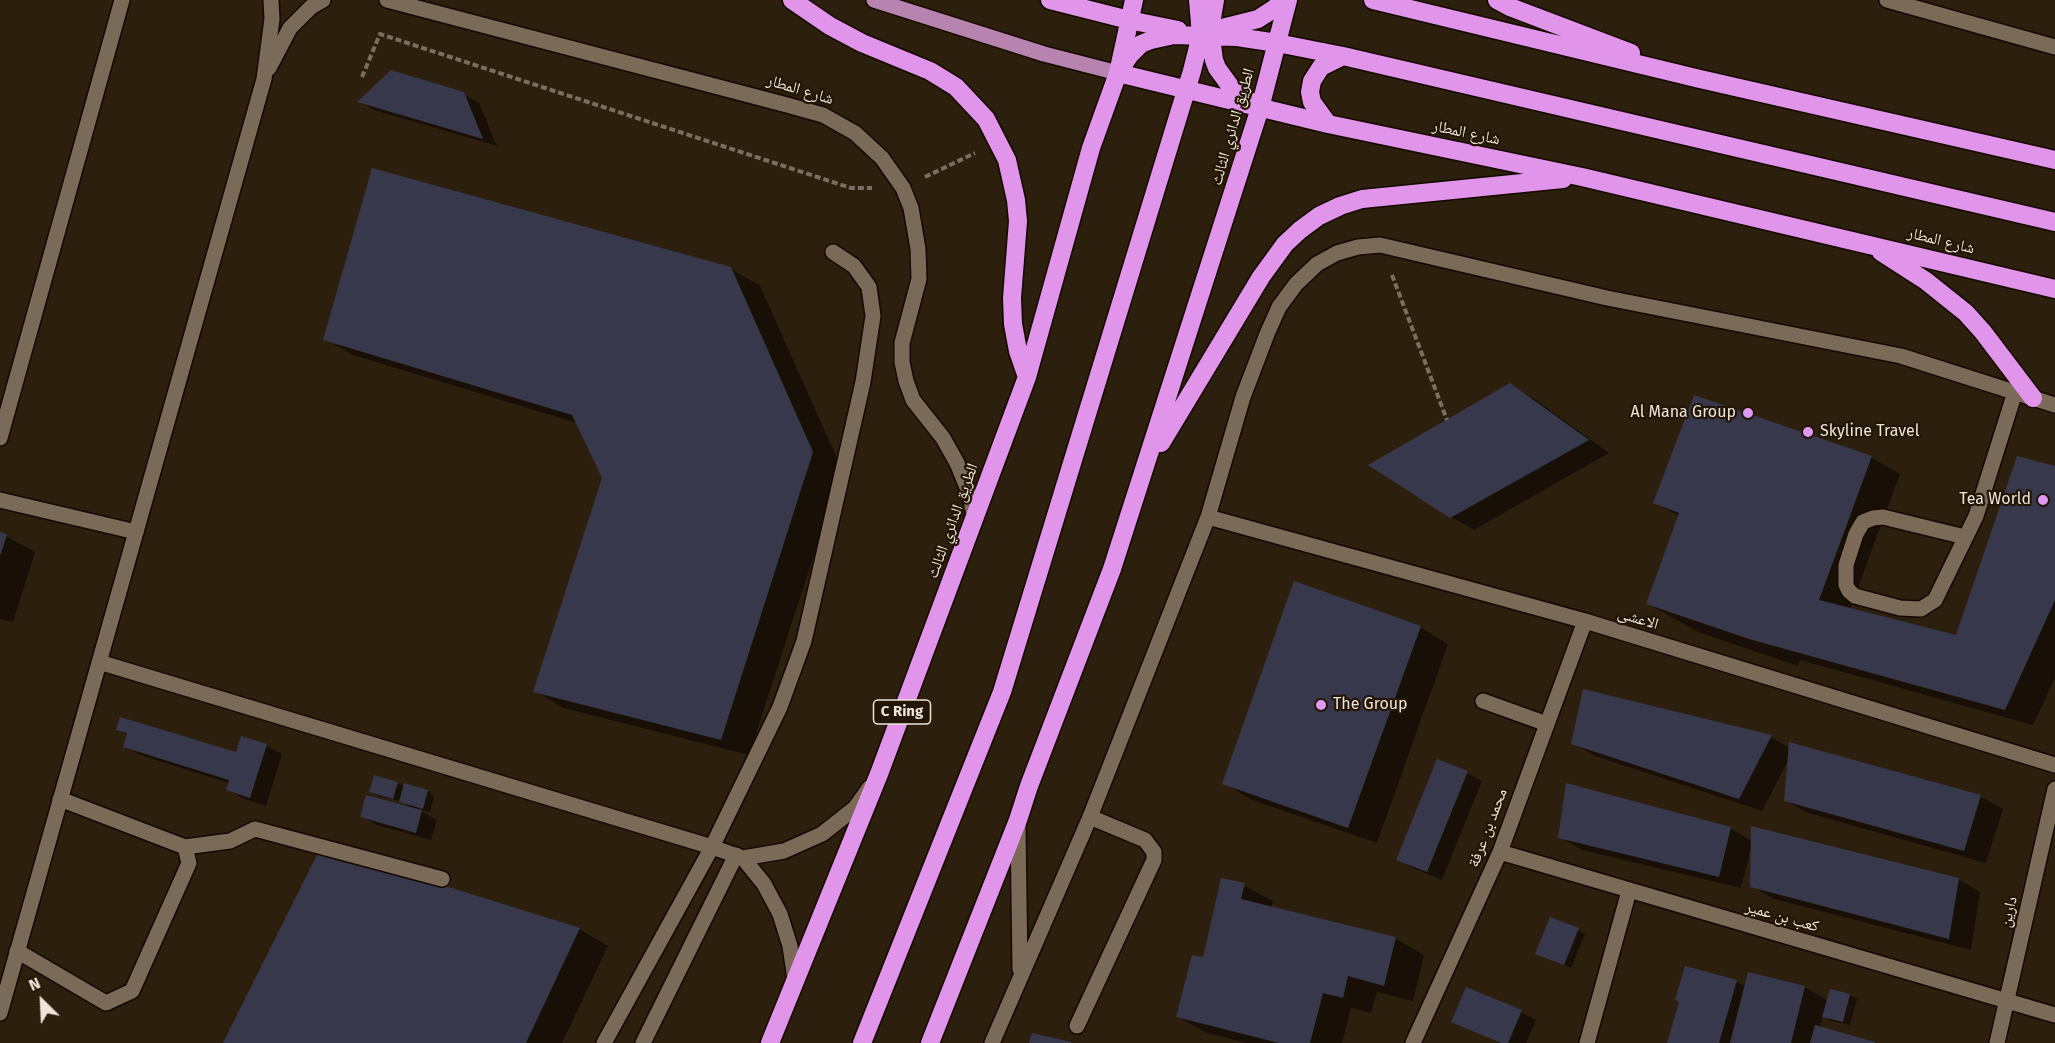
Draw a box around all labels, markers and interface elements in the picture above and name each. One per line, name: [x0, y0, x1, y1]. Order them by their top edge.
street label: الطريق الدائري الثالث: [1207, 66, 1259, 188]
street label: شارع المطار: [764, 71, 836, 109]
street label: شارع المطار: [1430, 116, 1502, 150]
street label: شارع المطار: [1905, 223, 1977, 259]
place label: Al Mana Group: [1630, 403, 1736, 423]
marker: Al Mana Group: [1741, 406, 1755, 420]
place label: Skyline Travel: [1820, 422, 1919, 442]
marker: Skyline Travel: [1801, 425, 1815, 439]
street label: الطريق الدائري الثالث: [923, 461, 983, 581]
place label: Tea World: [1959, 490, 2031, 510]
marker: Tea World: [2036, 493, 2050, 507]
street label: الاعشى: [1615, 604, 1661, 634]
place label: The Group: [1333, 695, 1408, 715]
marker: The Group: [1314, 698, 1328, 712]
road number: C Ring: [874, 700, 930, 724]
street label: محمد بن عرفة: [1464, 786, 1512, 870]
street label: دارين: [1996, 895, 2022, 929]
street label: كعب بن عمير: [1743, 897, 1821, 937]
north arrow: [12, 971, 72, 1031]
text: N: [26, 973, 43, 995]

